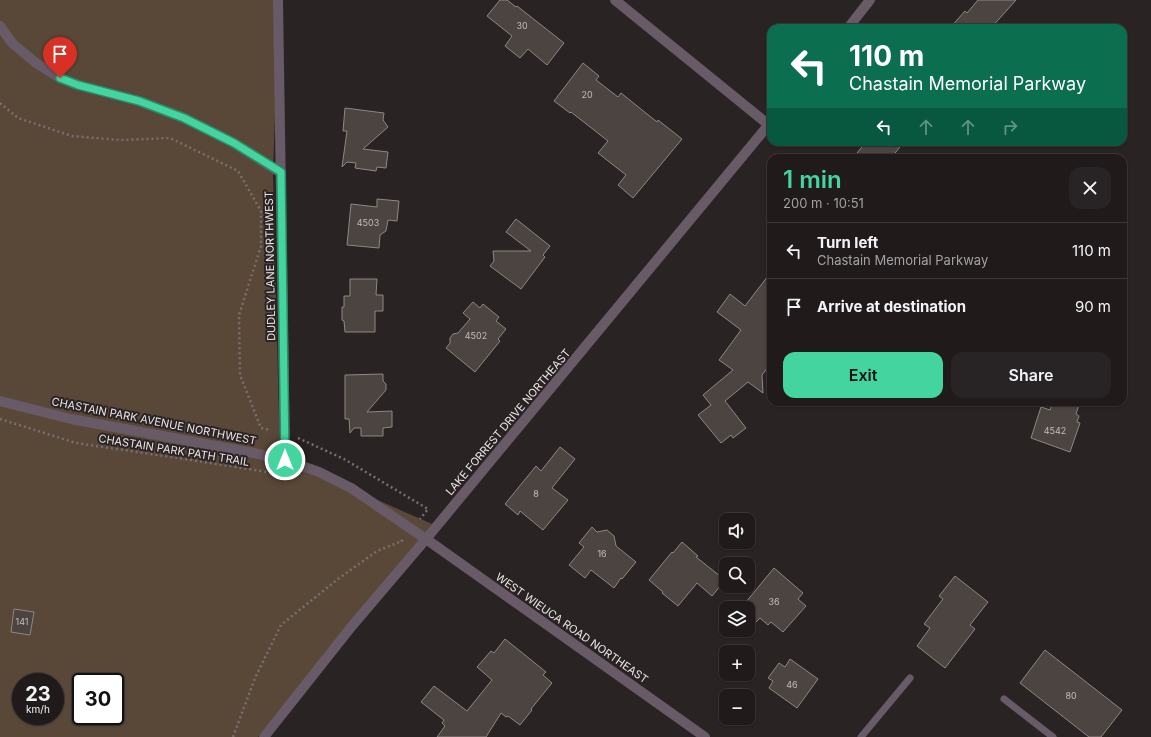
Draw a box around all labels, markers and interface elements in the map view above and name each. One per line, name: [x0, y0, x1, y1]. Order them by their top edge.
house number: 30: [516, 20, 528, 31]
pin: [43, 37, 77, 78]
text: 110 m: [849, 39, 924, 73]
icon: left: [783, 40, 835, 92]
icon: arrive: [49, 43, 71, 65]
text: Chastain Memorial Parkway: [849, 73, 1086, 94]
house number: 20: [581, 89, 593, 100]
icon: left: [873, 116, 895, 138]
icon: ahead: [915, 116, 937, 138]
icon: ahead: [957, 116, 979, 138]
icon: right: [999, 116, 1021, 138]
text: 1 min: [783, 165, 842, 194]
button: close: [1069, 167, 1111, 209]
street label: DUDLEY LANE NORTHWEST: [262, 191, 278, 341]
text: 200 m · 10:51: [783, 195, 864, 211]
house number: 4503: [357, 217, 380, 228]
text: Turn left: [817, 233, 878, 252]
icon: left: [783, 240, 805, 262]
text: 110 m: [1072, 241, 1111, 260]
text: Chastain Memorial Parkway: [817, 252, 988, 268]
icon: arrive: [783, 296, 805, 318]
text: Arrive at destination: [817, 297, 966, 316]
text: 90 m: [1075, 297, 1111, 316]
house number: 4502: [465, 330, 487, 341]
street label: LAKE FORREST DRIVE NORTHEAST: [443, 346, 573, 498]
button: Exit: [783, 352, 943, 398]
button: Share: [951, 352, 1111, 398]
street label: CHASTAIN PARK AVENUE NORTHWEST: [50, 394, 258, 448]
house number: 4542: [1044, 425, 1066, 436]
street label: CHASTAIN PARK PATH TRAIL: [98, 431, 250, 469]
position arrow: [264, 439, 306, 481]
house number: 8: [533, 488, 539, 499]
map controls: [719, 513, 755, 725]
button: sound: [719, 513, 755, 549]
house number: 16: [597, 548, 607, 559]
button: search: [719, 557, 755, 593]
street label: WEST WIEUCA ROAD NORTHEAST: [493, 570, 651, 686]
house number: 36: [768, 596, 780, 607]
button: layers: [719, 601, 755, 637]
house number: 141: [16, 616, 28, 627]
button: +: [719, 645, 755, 681]
speed limit sign: 30: [72, 673, 124, 725]
house number: 46: [786, 679, 798, 690]
text: 23: [25, 682, 51, 706]
button: −: [719, 689, 755, 725]
house number: 80: [1065, 690, 1077, 701]
text: km/h: [26, 703, 50, 715]

